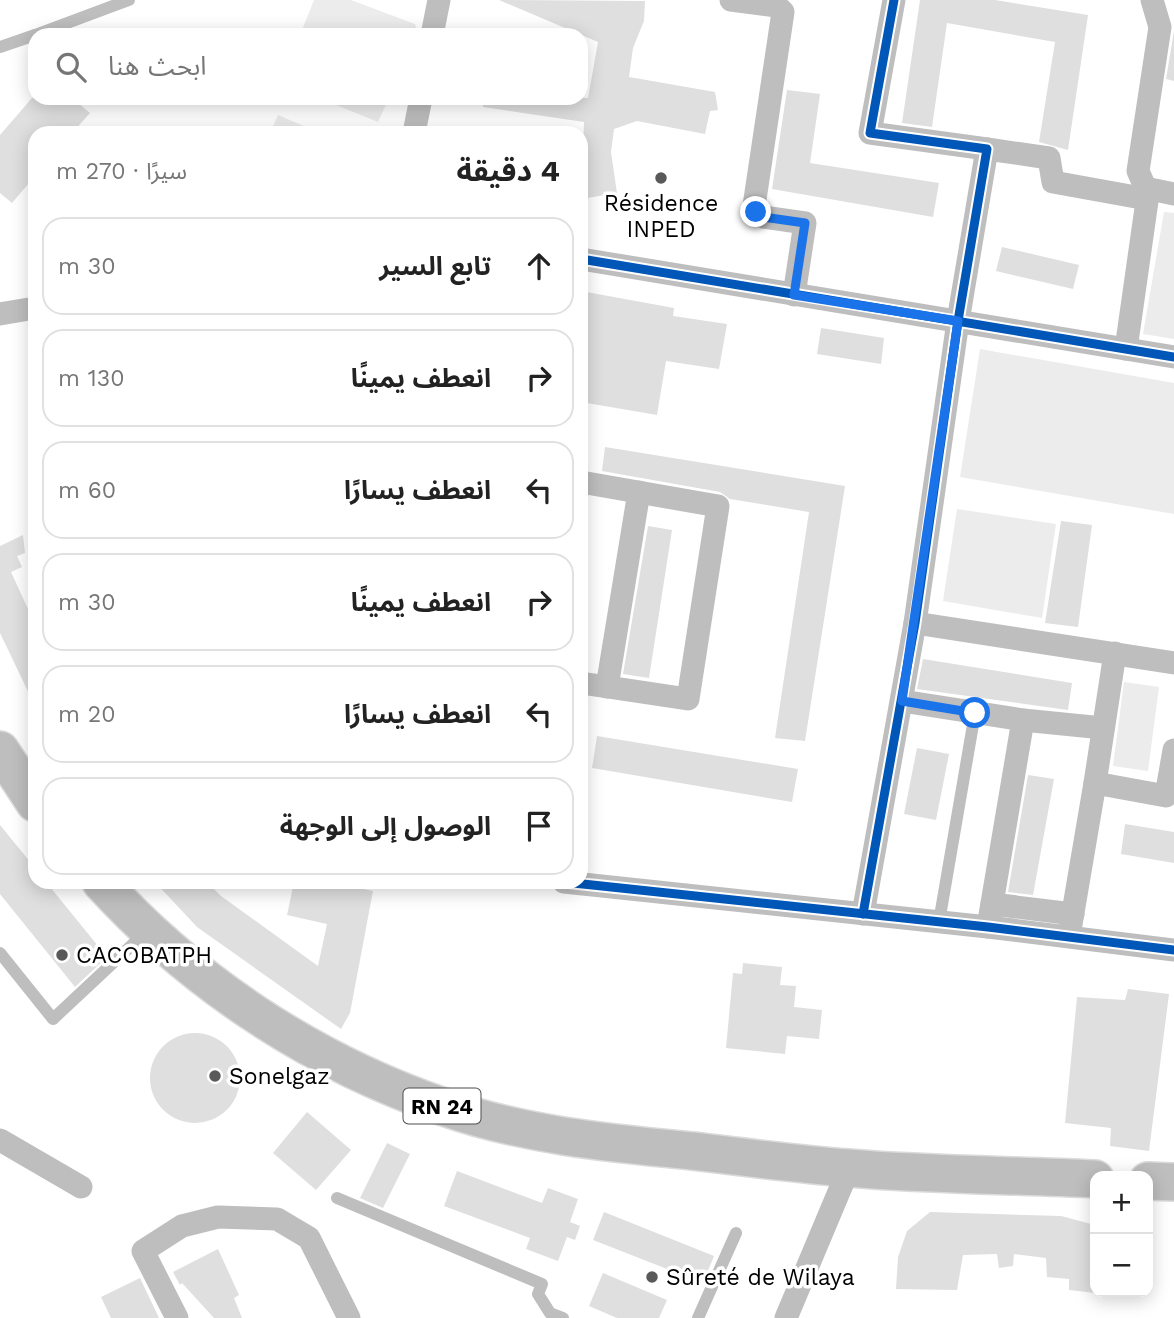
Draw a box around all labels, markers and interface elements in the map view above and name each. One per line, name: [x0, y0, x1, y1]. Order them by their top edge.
search box: [28, 28, 588, 105]
icon: search: [52, 48, 90, 86]
text: ابحث هنا: [108, 51, 206, 81]
text: 4 دقيقة: [457, 153, 560, 188]
text: سيرًا · 270 m: [56, 158, 187, 185]
marker: Résidence INPED: [653, 170, 669, 186]
place label: Résidence INPED: [604, 190, 718, 243]
route end: [740, 196, 771, 227]
icon: ahead: [520, 247, 558, 285]
text: تابع السير: [379, 251, 491, 281]
text: 30 m: [58, 253, 115, 280]
icon: right: [520, 359, 558, 397]
text: انعطف يمينًا: [351, 363, 491, 393]
text: 130 m: [58, 365, 124, 392]
icon: left: [520, 471, 558, 509]
text: انعطف يسارًا: [344, 475, 491, 505]
text: 60 m: [58, 477, 116, 504]
icon: right: [520, 583, 558, 621]
text: انعطف يمينًا: [351, 587, 491, 617]
text: 30 m: [58, 589, 115, 616]
icon: left: [520, 695, 558, 733]
route start: [959, 697, 990, 728]
text: انعطف يسارًا: [344, 699, 491, 729]
text: 20 m: [58, 701, 115, 728]
icon: arrive: [520, 807, 558, 845]
text: الوصول إلى الوجهة: [280, 811, 491, 841]
place label: CACOBATPH: [76, 942, 212, 969]
marker: CACOBATPH: [54, 947, 70, 963]
place label: Sonelgaz: [229, 1063, 330, 1090]
marker: Sonelgaz: [207, 1068, 223, 1084]
road number: RN 24: [404, 1088, 480, 1124]
map controls: [1090, 1171, 1153, 1297]
button: +: [1090, 1171, 1153, 1234]
button: −: [1090, 1234, 1153, 1297]
place label: Sûreté de Wilaya: [666, 1264, 855, 1291]
marker: Sûreté de Wilaya: [644, 1269, 660, 1285]

